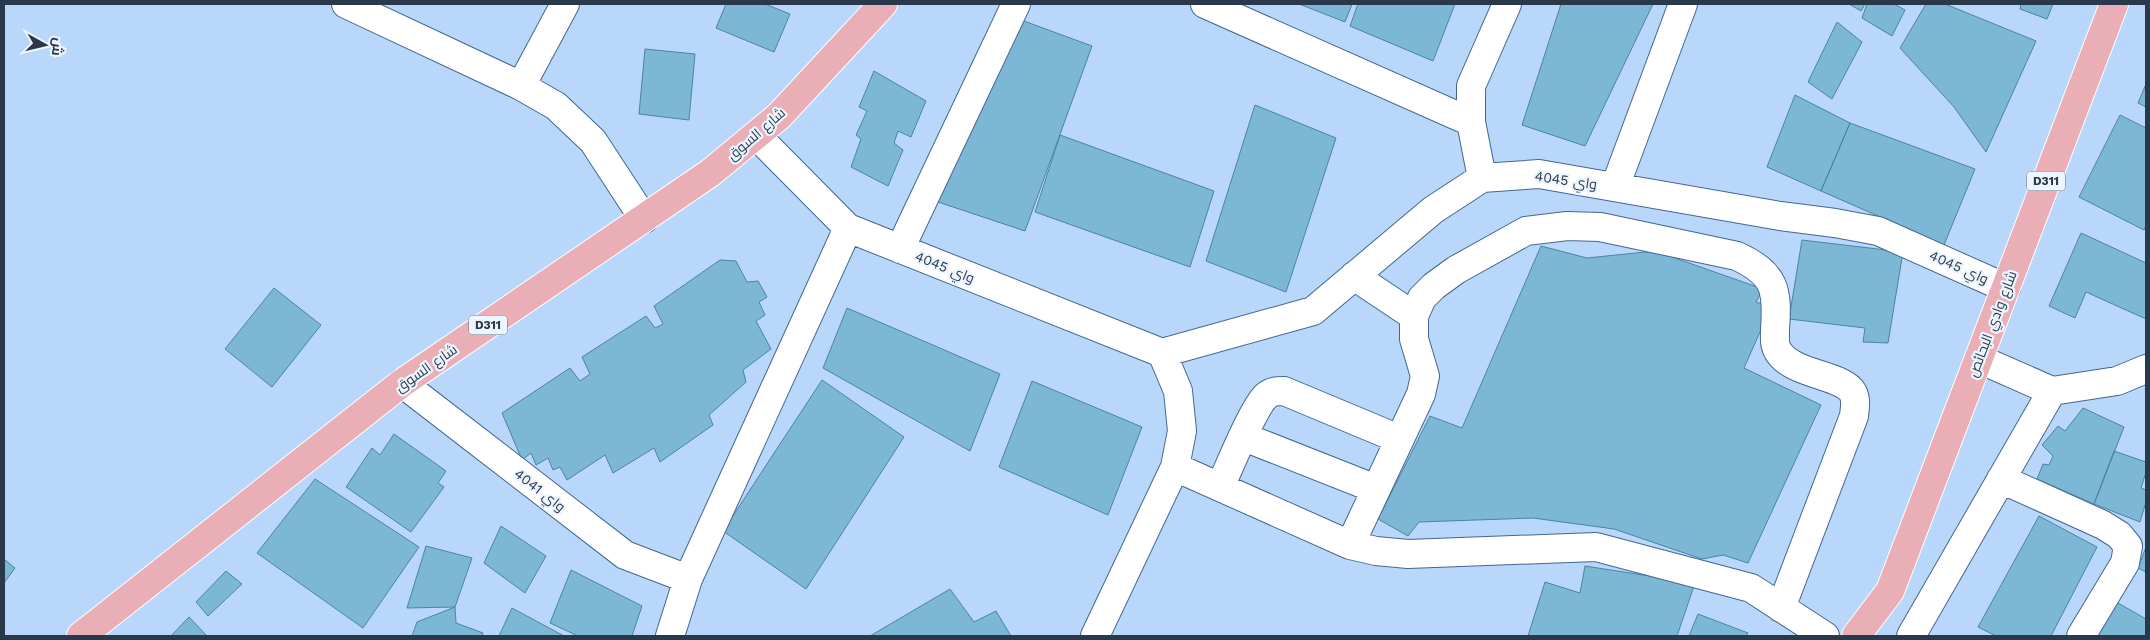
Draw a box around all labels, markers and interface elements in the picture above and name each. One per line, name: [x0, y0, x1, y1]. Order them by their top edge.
north arrow: [20, 20, 70, 70]
text: ش: [48, 37, 67, 57]
street label: شارع السوق: [724, 104, 789, 164]
street label: واي 4045: [1533, 168, 1598, 196]
road number: D311: [2027, 172, 2065, 190]
street label: واي 4045: [1925, 247, 1991, 291]
street label: واي 4045: [911, 248, 977, 290]
street label: شارع وادي البحائص: [1964, 269, 2023, 381]
road number: D311: [469, 316, 507, 334]
street label: شارع السوق: [392, 341, 461, 396]
street label: واي 4041: [509, 465, 568, 518]

